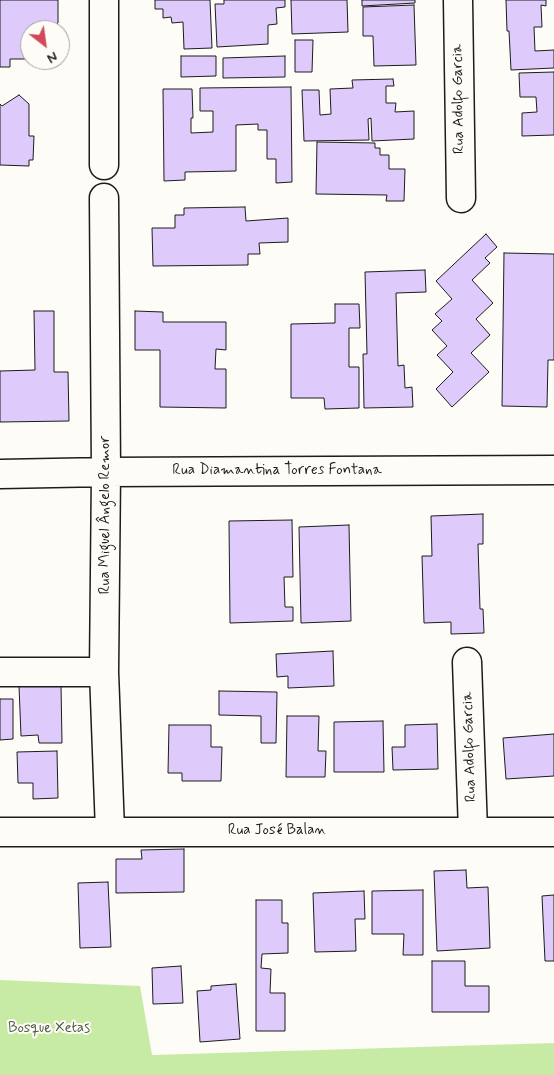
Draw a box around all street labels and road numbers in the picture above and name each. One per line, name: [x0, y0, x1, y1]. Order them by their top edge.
street label: Rua Adolfo Garcia: [449, 44, 469, 154]
street label: Rua Miguel Ângelo Remor: [97, 436, 115, 594]
street label: Rua Diamantina Torres Fontana: [172, 462, 382, 480]
street label: Rua Adolfo Garcia: [459, 692, 481, 802]
street label: Rua José Balan: [228, 822, 326, 840]

